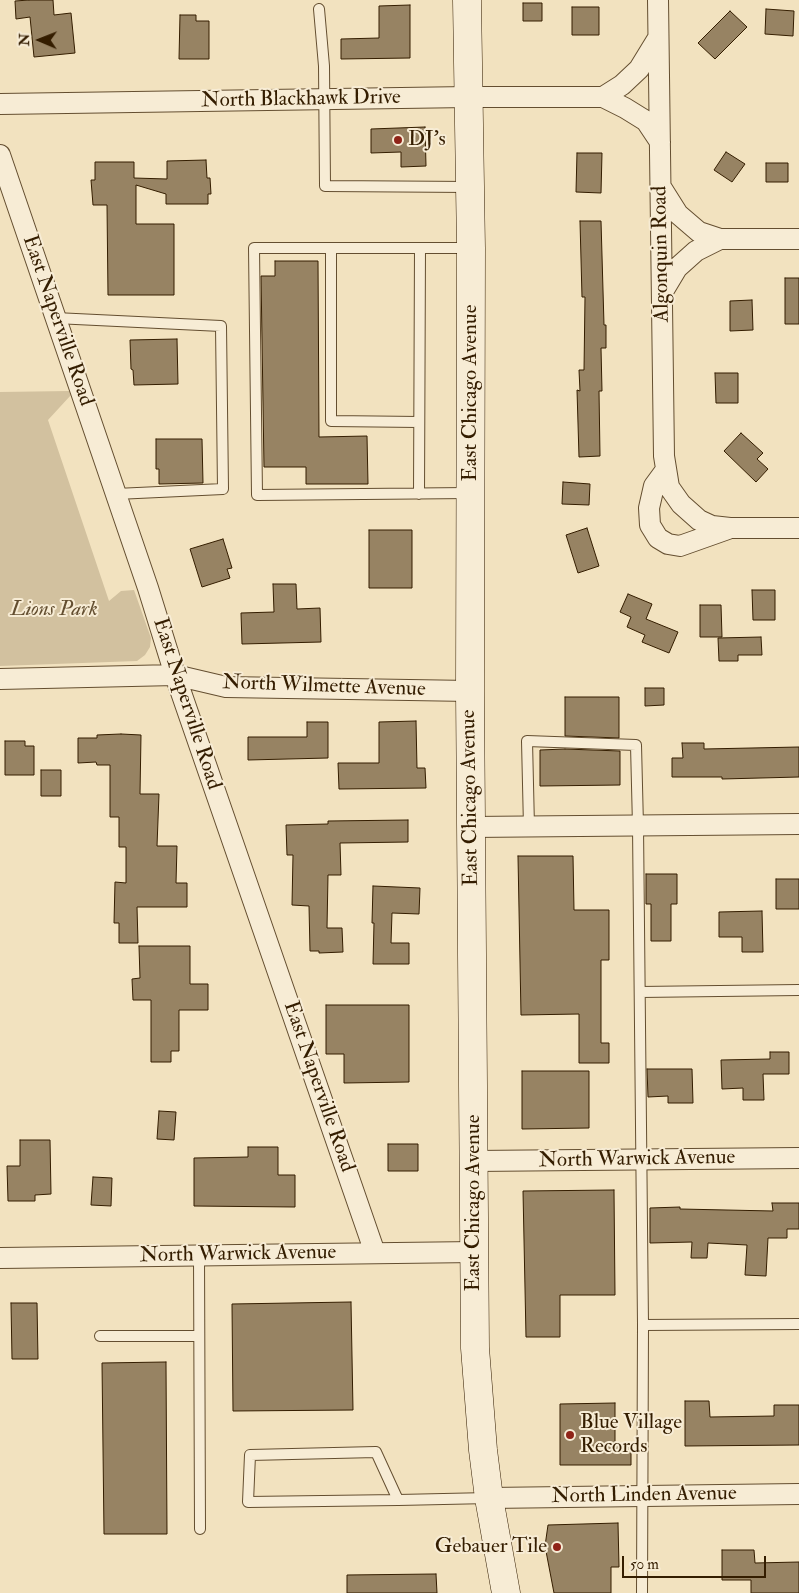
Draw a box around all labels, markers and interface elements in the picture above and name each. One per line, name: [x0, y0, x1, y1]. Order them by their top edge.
north arrow: [15, 15, 65, 65]
text: N: [16, 33, 33, 46]
street label: North Blackhawk Drive: [201, 86, 401, 114]
place label: DJ's: [408, 127, 446, 153]
marker: DJ's: [392, 134, 404, 146]
street label: Algonquin Road: [648, 186, 676, 322]
street label: East Naperville Road: [16, 232, 98, 410]
street label: East Chicago Avenue: [458, 305, 484, 481]
park label: Lions Park: [10, 597, 98, 623]
street label: East Naperville Road: [146, 615, 226, 793]
street label: North Wilmette Avenue: [222, 671, 426, 703]
street label: East Chicago Avenue: [457, 709, 485, 887]
street label: East Naperville Road: [277, 998, 359, 1176]
street label: East Chicago Avenue: [461, 1115, 487, 1291]
street label: North Warwick Avenue: [538, 1146, 736, 1174]
street label: North Warwick Avenue: [139, 1241, 337, 1269]
place label: Blue Village Records: [580, 1410, 682, 1460]
marker: Blue Village Records: [564, 1429, 576, 1441]
street label: North Linden Avenue: [551, 1482, 737, 1510]
place label: Gebauer Tile: [435, 1534, 547, 1560]
marker: Gebauer Tile: [551, 1541, 563, 1553]
scale bar: [624, 1546, 768, 1578]
text: 50 m: [630, 1555, 659, 1574]

